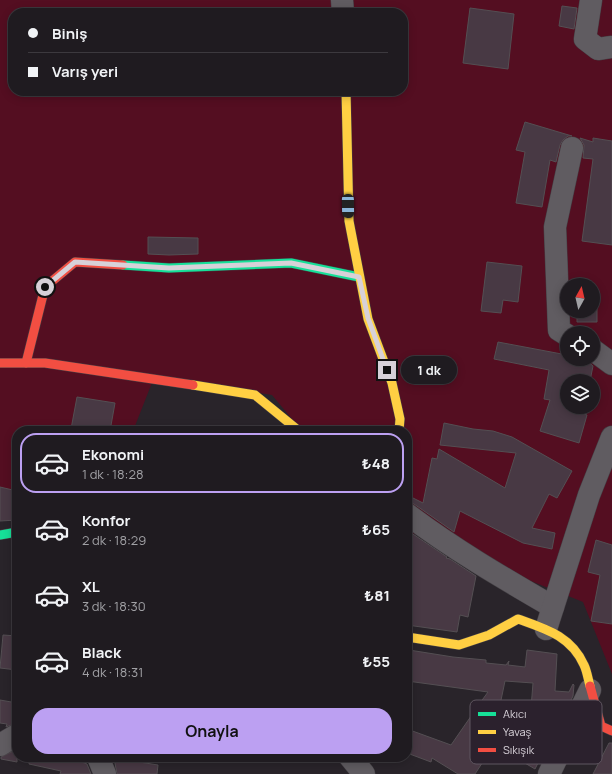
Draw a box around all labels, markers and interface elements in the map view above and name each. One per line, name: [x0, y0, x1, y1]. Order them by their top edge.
text: Biniş: [52, 23, 87, 44]
text: Varış yeri: [52, 61, 118, 82]
car: [342, 194, 354, 218]
route start: [36, 278, 54, 296]
north arrow: [560, 278, 600, 318]
map controls: [560, 278, 600, 414]
button: locate: [560, 326, 600, 366]
callout: 1 dk: [401, 356, 457, 384]
route end: [378, 361, 396, 379]
text: 1 dk: [417, 361, 441, 379]
button: layers: [560, 374, 600, 414]
text: Ekonomi: [82, 444, 144, 465]
icon: car: [34, 445, 70, 481]
text: ₺48: [362, 453, 390, 474]
text: 1 dk · 18:28: [82, 465, 143, 483]
text: Konfor: [82, 510, 130, 531]
icon: car: [34, 511, 70, 547]
text: ₺65: [362, 519, 390, 540]
text: 2 dk · 18:29: [82, 531, 146, 549]
text: XL: [82, 576, 100, 597]
icon: car: [34, 577, 70, 613]
text: ₺81: [364, 585, 390, 606]
text: 3 dk · 18:30: [82, 597, 146, 615]
text: Black: [82, 642, 121, 663]
icon: car: [34, 643, 70, 679]
text: ₺55: [363, 651, 390, 672]
text: 4 dk · 18:31: [82, 663, 143, 681]
legend: [470, 700, 602, 764]
text: Akıcı: [503, 706, 527, 721]
button: Onayla: [32, 708, 392, 754]
text: Yavaş: [503, 724, 531, 739]
text: Sıkışık: [503, 742, 535, 757]

